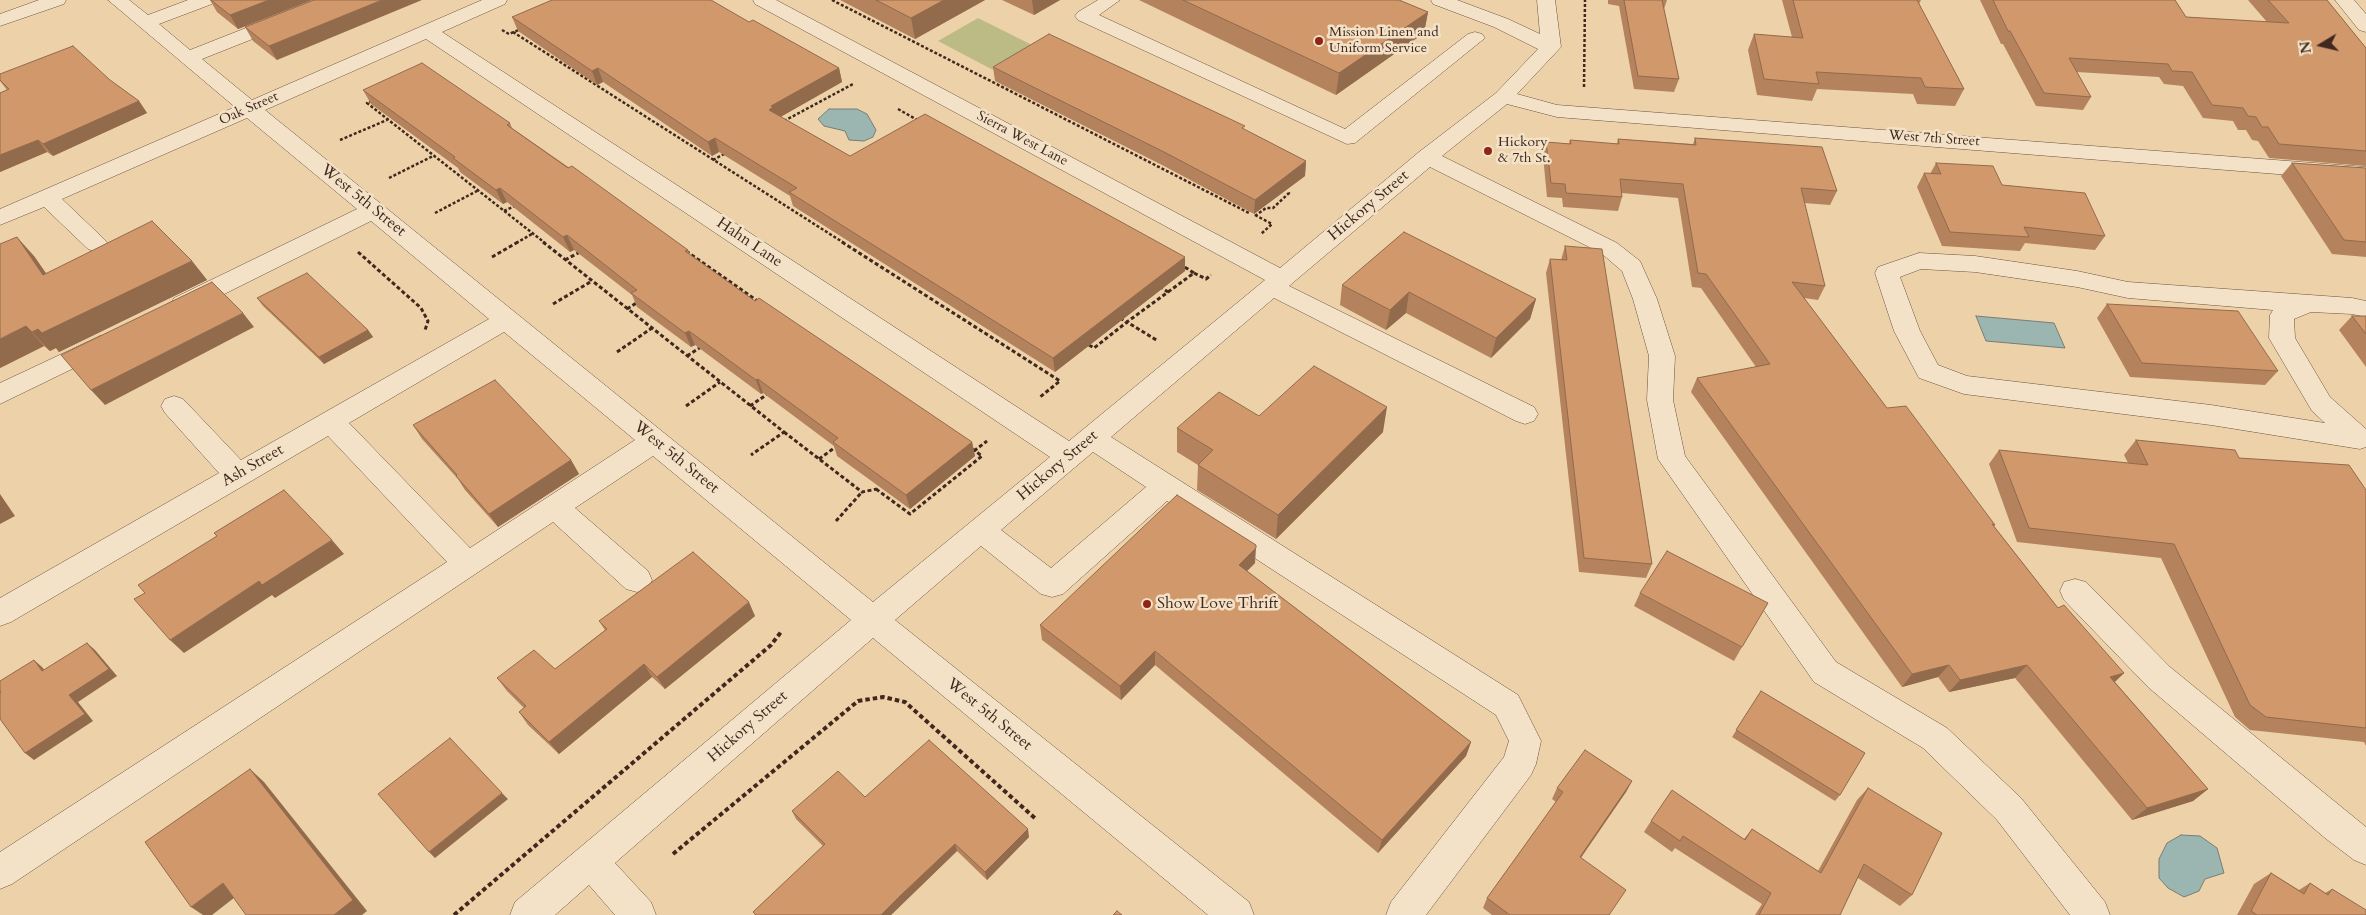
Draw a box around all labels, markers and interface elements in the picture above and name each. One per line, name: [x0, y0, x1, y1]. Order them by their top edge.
north arrow: [2296, 20, 2346, 70]
place label: Mission Linen and Uniform Service: [1329, 25, 1439, 58]
marker: Mission Linen and Uniform Service: [1313, 35, 1325, 47]
text: N: [2295, 40, 2316, 55]
street label: Oak Street: [217, 88, 281, 130]
street label: Sierra West Lane: [974, 108, 1070, 170]
street label: West 7th Street: [1888, 127, 1980, 151]
place label: Hickory & 7th St.: [1498, 135, 1550, 168]
marker: Hickory & 7th St.: [1482, 145, 1494, 157]
street label: West 5th Street: [316, 161, 410, 241]
street label: Hickory Street: [1325, 167, 1413, 245]
street label: Hahn Lane: [712, 214, 786, 272]
street label: West 5th Street: [629, 418, 723, 498]
street label: Hickory Street: [1014, 427, 1102, 505]
street label: Ash Street: [219, 441, 287, 491]
place label: Show Love Thrift: [1157, 594, 1278, 614]
marker: Show Love Thrift: [1141, 598, 1153, 610]
street label: West 5th Street: [942, 675, 1036, 755]
street label: Hickory Street: [704, 687, 792, 767]

